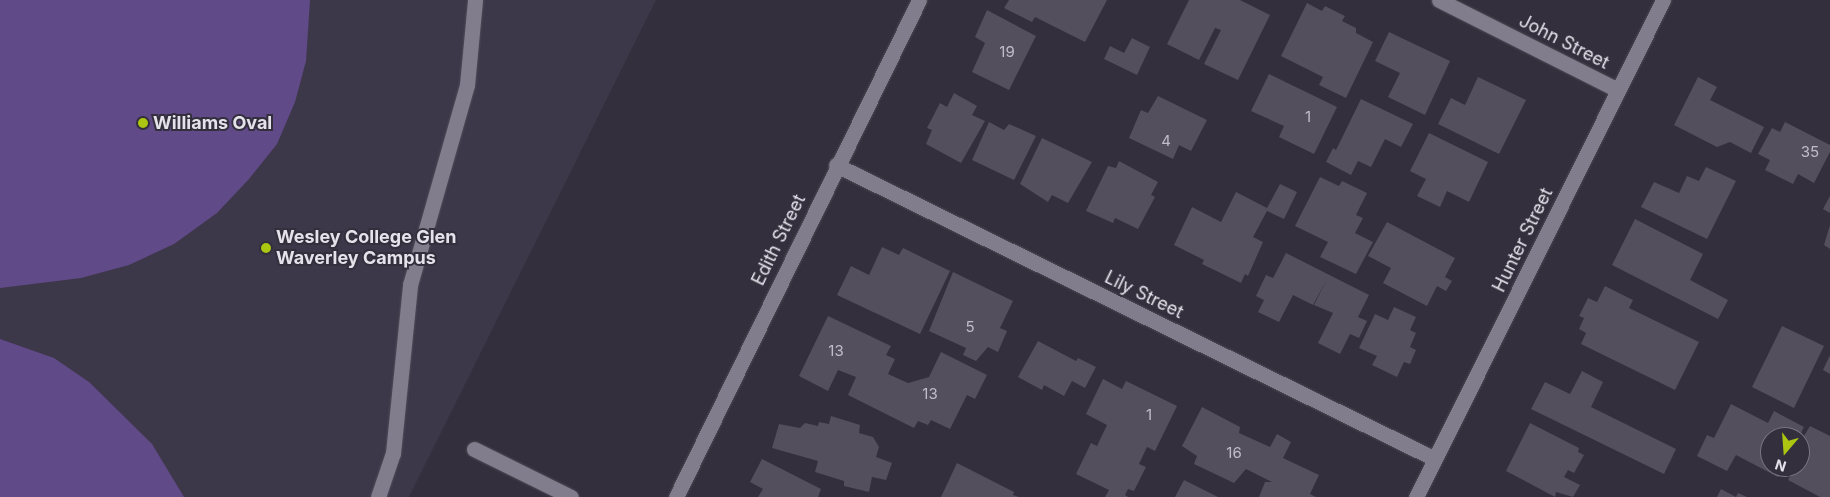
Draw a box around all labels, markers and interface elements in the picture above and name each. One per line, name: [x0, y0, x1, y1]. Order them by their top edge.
street label: John Street: [1515, 10, 1613, 74]
house number: 19: [999, 43, 1015, 61]
house number: 1: [1305, 108, 1311, 126]
place label: Williams Oval: [153, 112, 272, 134]
marker: Williams Oval: [137, 117, 149, 129]
house number: 4: [1161, 132, 1171, 150]
house number: 35: [1801, 143, 1819, 161]
street label: Hunter Street: [1488, 184, 1558, 296]
street label: Edith Street: [748, 191, 810, 289]
place label: Wesley College Glen Waverley Campus: [276, 227, 456, 270]
marker: Wesley College Glen Waverley Campus: [260, 242, 272, 254]
street label: Lily Street: [1101, 267, 1187, 323]
house number: 5: [965, 318, 975, 336]
house number: 13: [828, 342, 844, 360]
house number: 13: [922, 385, 938, 403]
house number: 1: [1146, 406, 1152, 424]
north arrow: [1760, 427, 1810, 477]
house number: 16: [1226, 444, 1242, 462]
text: N: [1773, 456, 1788, 476]

